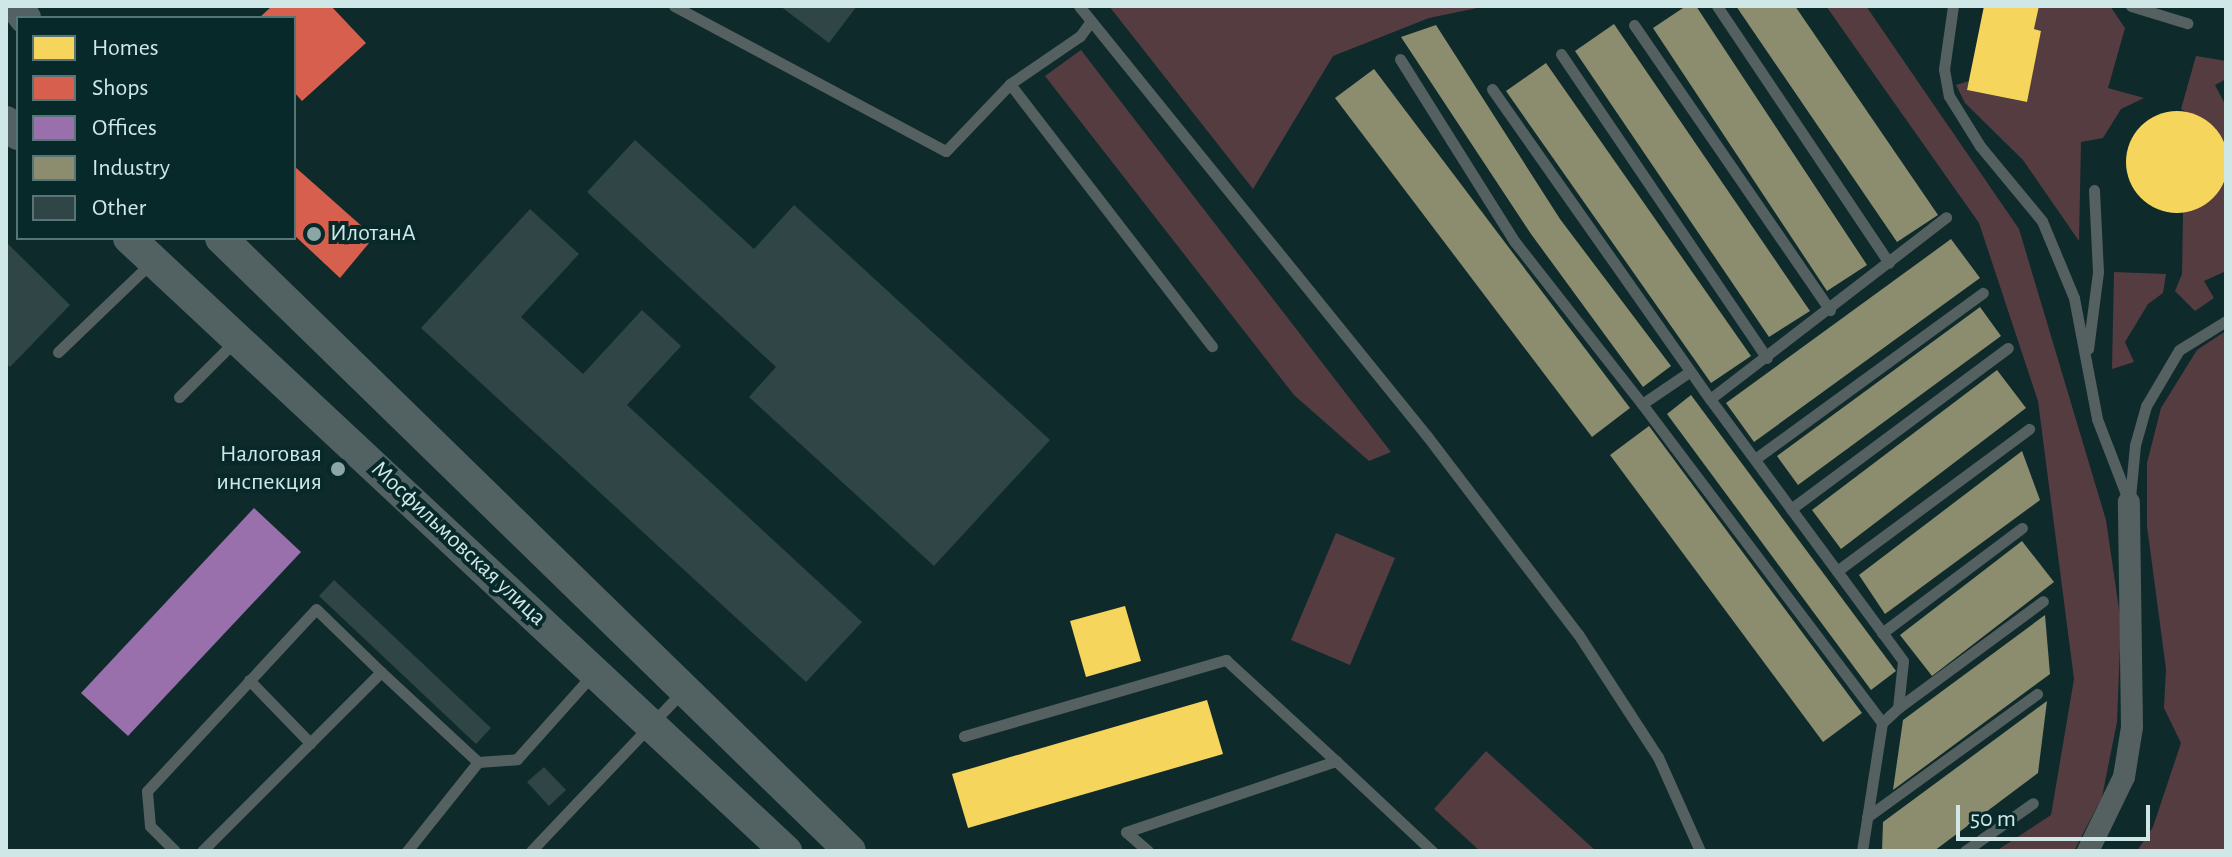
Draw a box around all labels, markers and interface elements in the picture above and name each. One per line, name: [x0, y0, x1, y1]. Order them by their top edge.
legend: [16, 16, 296, 240]
text: Homes: [92, 36, 159, 60]
text: Shops: [92, 76, 148, 100]
text: Offices: [92, 116, 157, 140]
text: Industry: [92, 156, 170, 180]
text: Other: [92, 196, 146, 220]
place label: ИлотанА: [330, 220, 416, 248]
marker: ИлотанА: [305, 225, 323, 243]
place label: Налоговая инспекция: [216, 441, 322, 497]
street label: Мосфильмовская улица: [365, 455, 551, 633]
marker: Налоговая инспекция: [329, 460, 347, 478]
scale bar: [1960, 789, 2154, 839]
text: 50 m: [1970, 807, 2016, 831]

